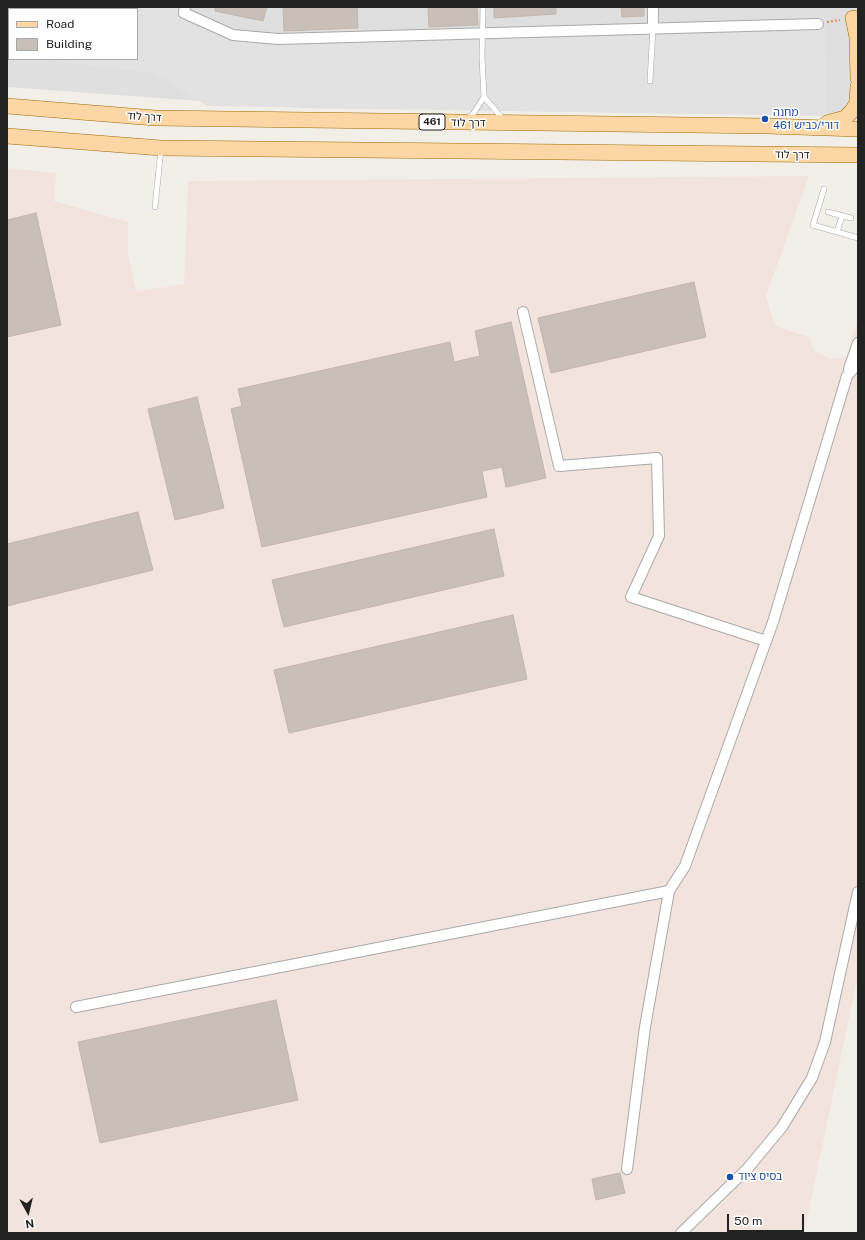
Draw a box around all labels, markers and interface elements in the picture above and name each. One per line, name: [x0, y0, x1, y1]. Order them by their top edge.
legend: [8, 8, 138, 60]
text: Road: [46, 17, 74, 31]
text: Building: [46, 37, 92, 51]
place label: מחנה דורי/כביש 461: [773, 106, 839, 132]
street label: דרך לוד: [126, 109, 162, 125]
road number: 461: [419, 114, 445, 130]
marker: מחנה דורי/כביש 461: [760, 114, 770, 124]
street label: דרך לוד: [450, 116, 486, 130]
street label: דרך לוד: [774, 148, 810, 162]
place label: בסיס ציוד: [738, 1170, 782, 1184]
marker: בסיס ציוד: [725, 1172, 735, 1182]
north arrow: [8, 1192, 48, 1232]
scale bar: [729, 1206, 806, 1232]
text: 50 m: [734, 1214, 762, 1228]
text: N: [25, 1217, 35, 1230]

